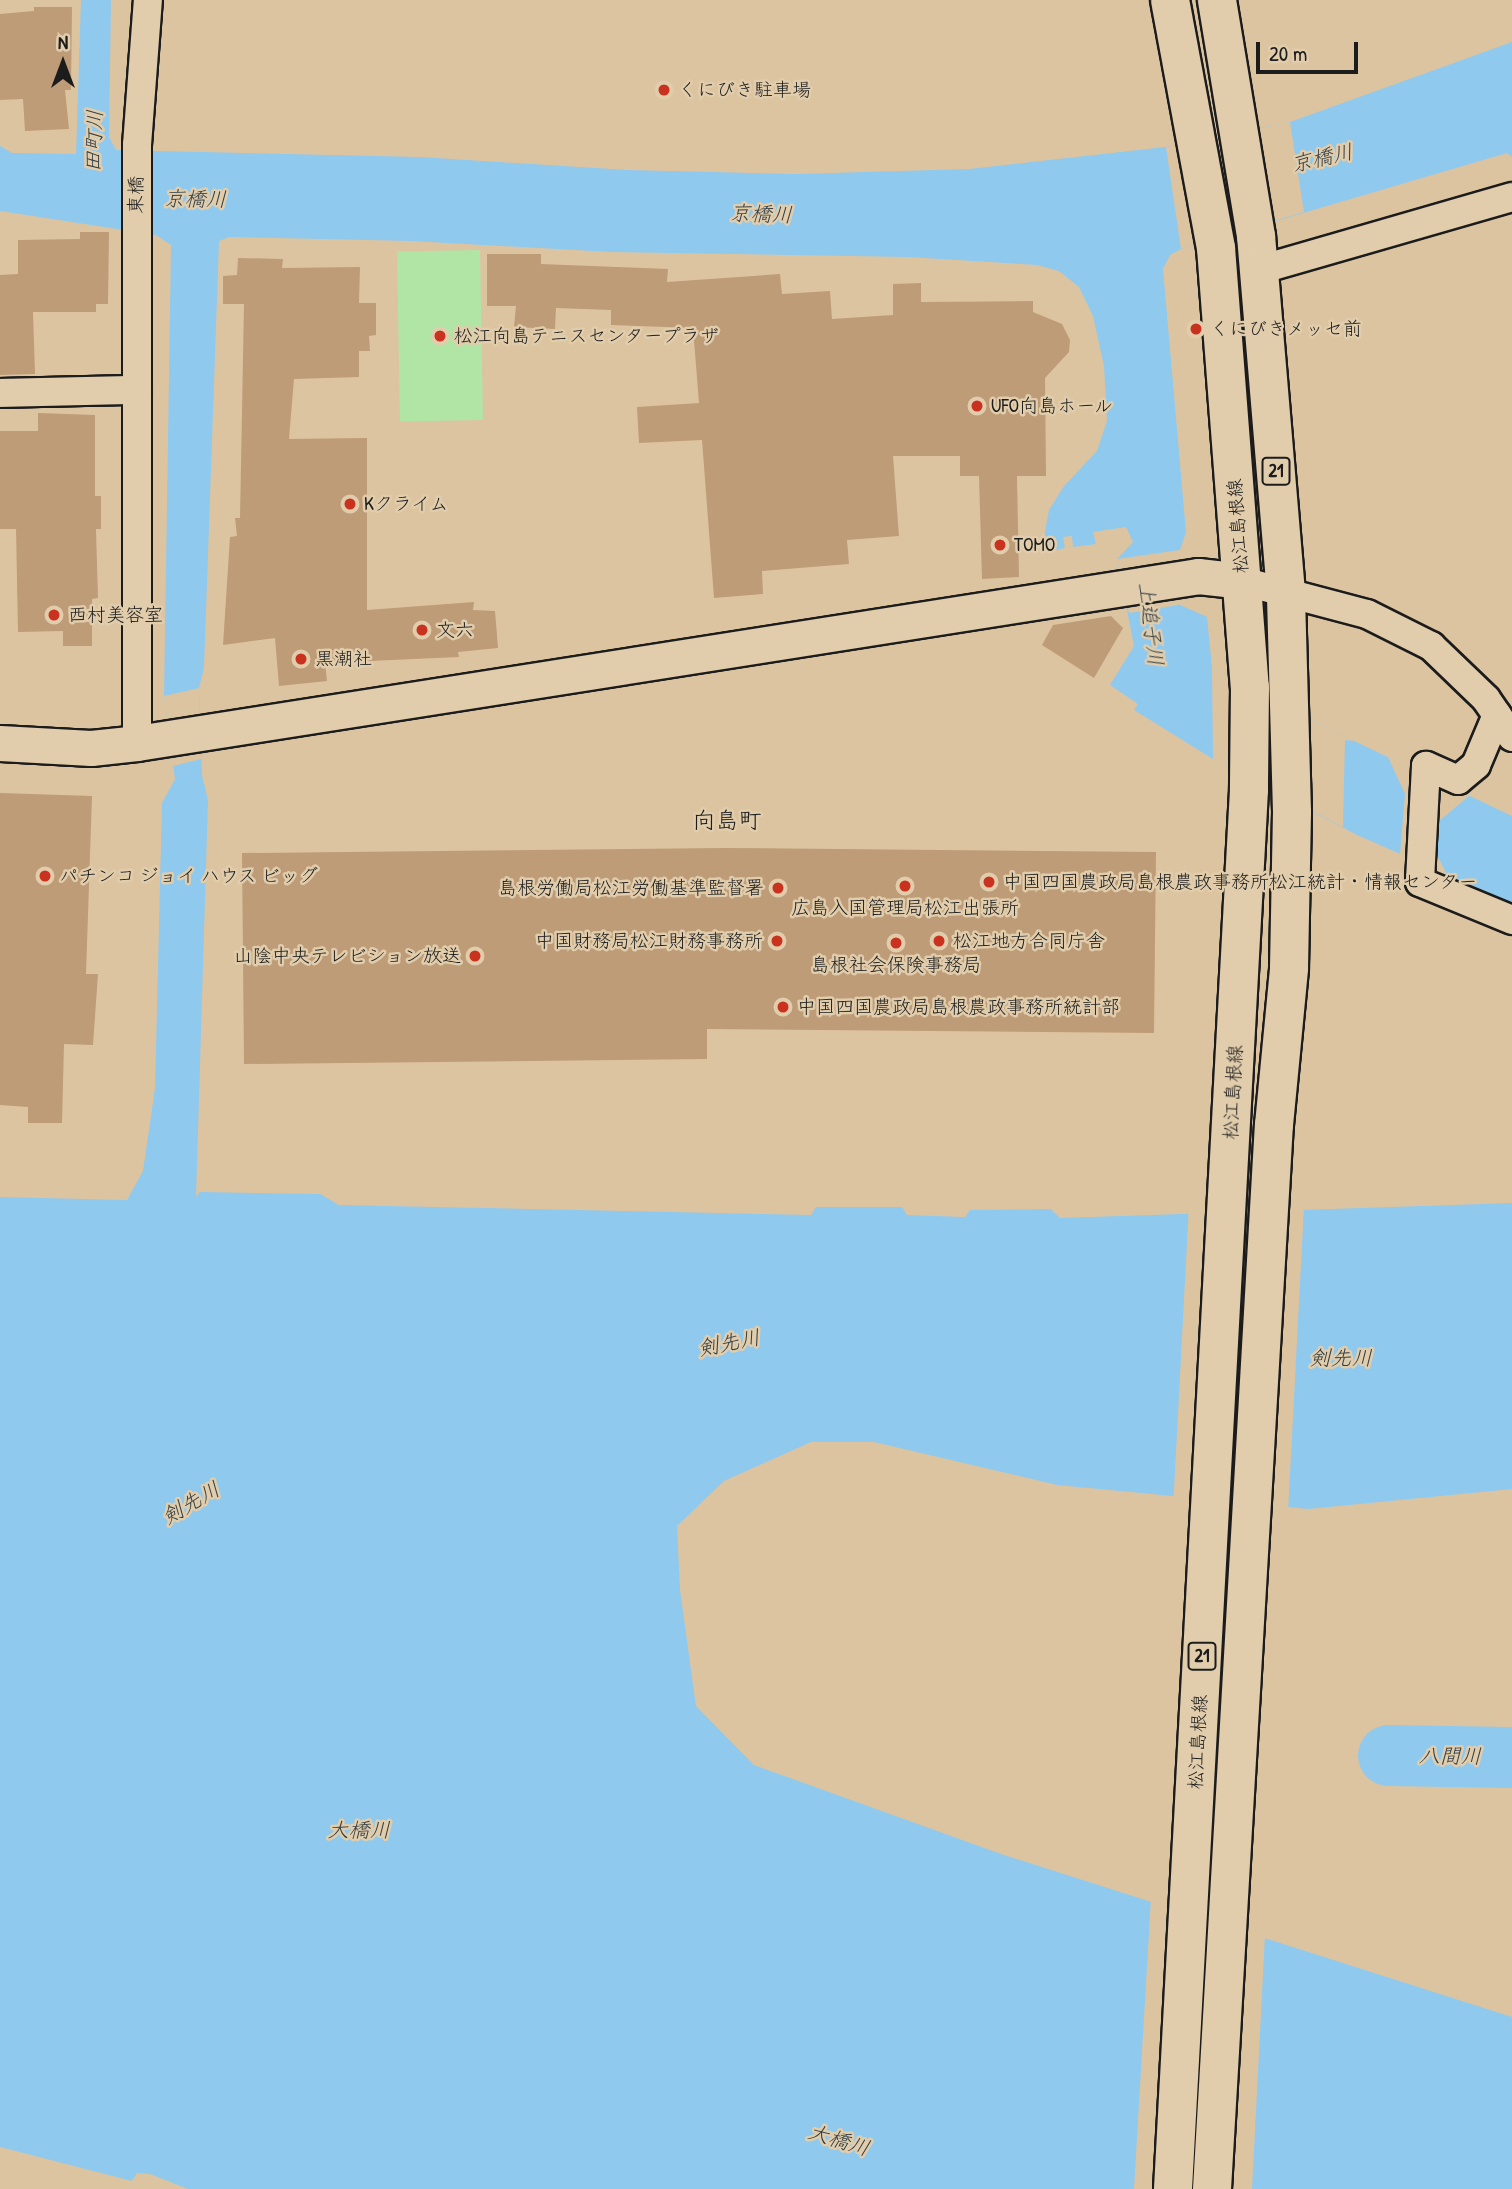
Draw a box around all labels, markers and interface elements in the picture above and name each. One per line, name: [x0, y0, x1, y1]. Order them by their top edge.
north arrow: [28, 28, 98, 98]
scale bar: [1260, 28, 1362, 72]
text: N: [58, 29, 68, 55]
text: 20 m: [1269, 39, 1307, 68]
place label: くにびき駐車場: [678, 79, 811, 101]
marker: くにびき駐車場: [656, 82, 672, 98]
water label: 田町川: [80, 109, 108, 173]
water label: 京橋川: [1288, 139, 1356, 177]
street label: 東橋: [124, 176, 148, 214]
water label: 京橋川: [163, 186, 227, 212]
water label: 京橋川: [729, 200, 793, 228]
place label: くにびきメッセ前: [1210, 318, 1362, 340]
marker: くにびきメッセ前: [1188, 321, 1204, 337]
place label: 松江向島テニスセンタープラザ: [454, 325, 720, 347]
marker: 松江向島テニスセンタープラザ: [432, 328, 448, 344]
place label: UFO向島ホール: [991, 395, 1114, 417]
marker: UFO向島ホール: [969, 398, 985, 414]
road number: 21: [1260, 457, 1292, 486]
street label: 松江島根線: [1223, 478, 1253, 574]
place label: Kクライム: [364, 493, 450, 515]
marker: Kクライム: [342, 496, 358, 512]
place label: TOMO: [1014, 534, 1055, 556]
marker: TOMO: [992, 537, 1008, 553]
water label: 上追子川: [1133, 581, 1169, 667]
place label: 西村美容室: [68, 604, 163, 626]
marker: 西村美容室: [46, 607, 62, 623]
place label: 文六: [436, 619, 474, 641]
marker: 文六: [414, 622, 430, 638]
place label: 黒潮社: [315, 648, 372, 670]
marker: 黒潮社: [293, 651, 309, 667]
district label: 向島町: [693, 806, 761, 834]
place label: パチンコ ジョイ ハウス ビッグ: [59, 865, 319, 887]
marker: パチンコ ジョイ ハウス ビッグ: [37, 868, 53, 884]
place label: 中国四国農政局島根農政事務所松江統計・情報センター: [1003, 871, 1478, 893]
marker: 中国四国農政局島根農政事務所松江統計・情報センター: [981, 874, 997, 890]
place label: 島根労働局松江労働基準監督署: [498, 877, 764, 899]
marker: 広島入国管理局松江出張所: [897, 878, 913, 894]
marker: 島根労働局松江労働基準監督署: [770, 880, 786, 896]
place label: 広島入国管理局松江出張所: [791, 897, 1019, 919]
place label: 中国財務局松江財務事務所: [535, 930, 763, 952]
place label: 松江地方合同庁舎: [953, 930, 1105, 952]
marker: 中国財務局松江財務事務所: [769, 933, 785, 949]
marker: 松江地方合同庁舎: [931, 933, 947, 949]
marker: 島根社会保険事務局: [888, 935, 904, 951]
place label: 山陰中央テレビション放送: [233, 945, 461, 967]
marker: 山陰中央テレビション放送: [467, 948, 483, 964]
place label: 島根社会保険事務局: [811, 954, 981, 976]
place label: 中国四国農政局島根農政事務所統計部: [797, 996, 1120, 1018]
marker: 中国四国農政局島根農政事務所統計部: [775, 999, 791, 1015]
street label: 松江島根線: [1219, 1044, 1247, 1140]
water label: 剣先川: [696, 1325, 762, 1361]
water label: 剣先川: [1310, 1345, 1372, 1371]
water label: 剣先川: [157, 1476, 225, 1530]
road number: 21: [1186, 1642, 1218, 1671]
street label: 松江島根線: [1184, 1694, 1212, 1790]
water label: 八間川: [1418, 1743, 1482, 1769]
water label: 大橋川: [328, 1817, 390, 1843]
water label: 大橋川: [805, 2119, 873, 2161]

